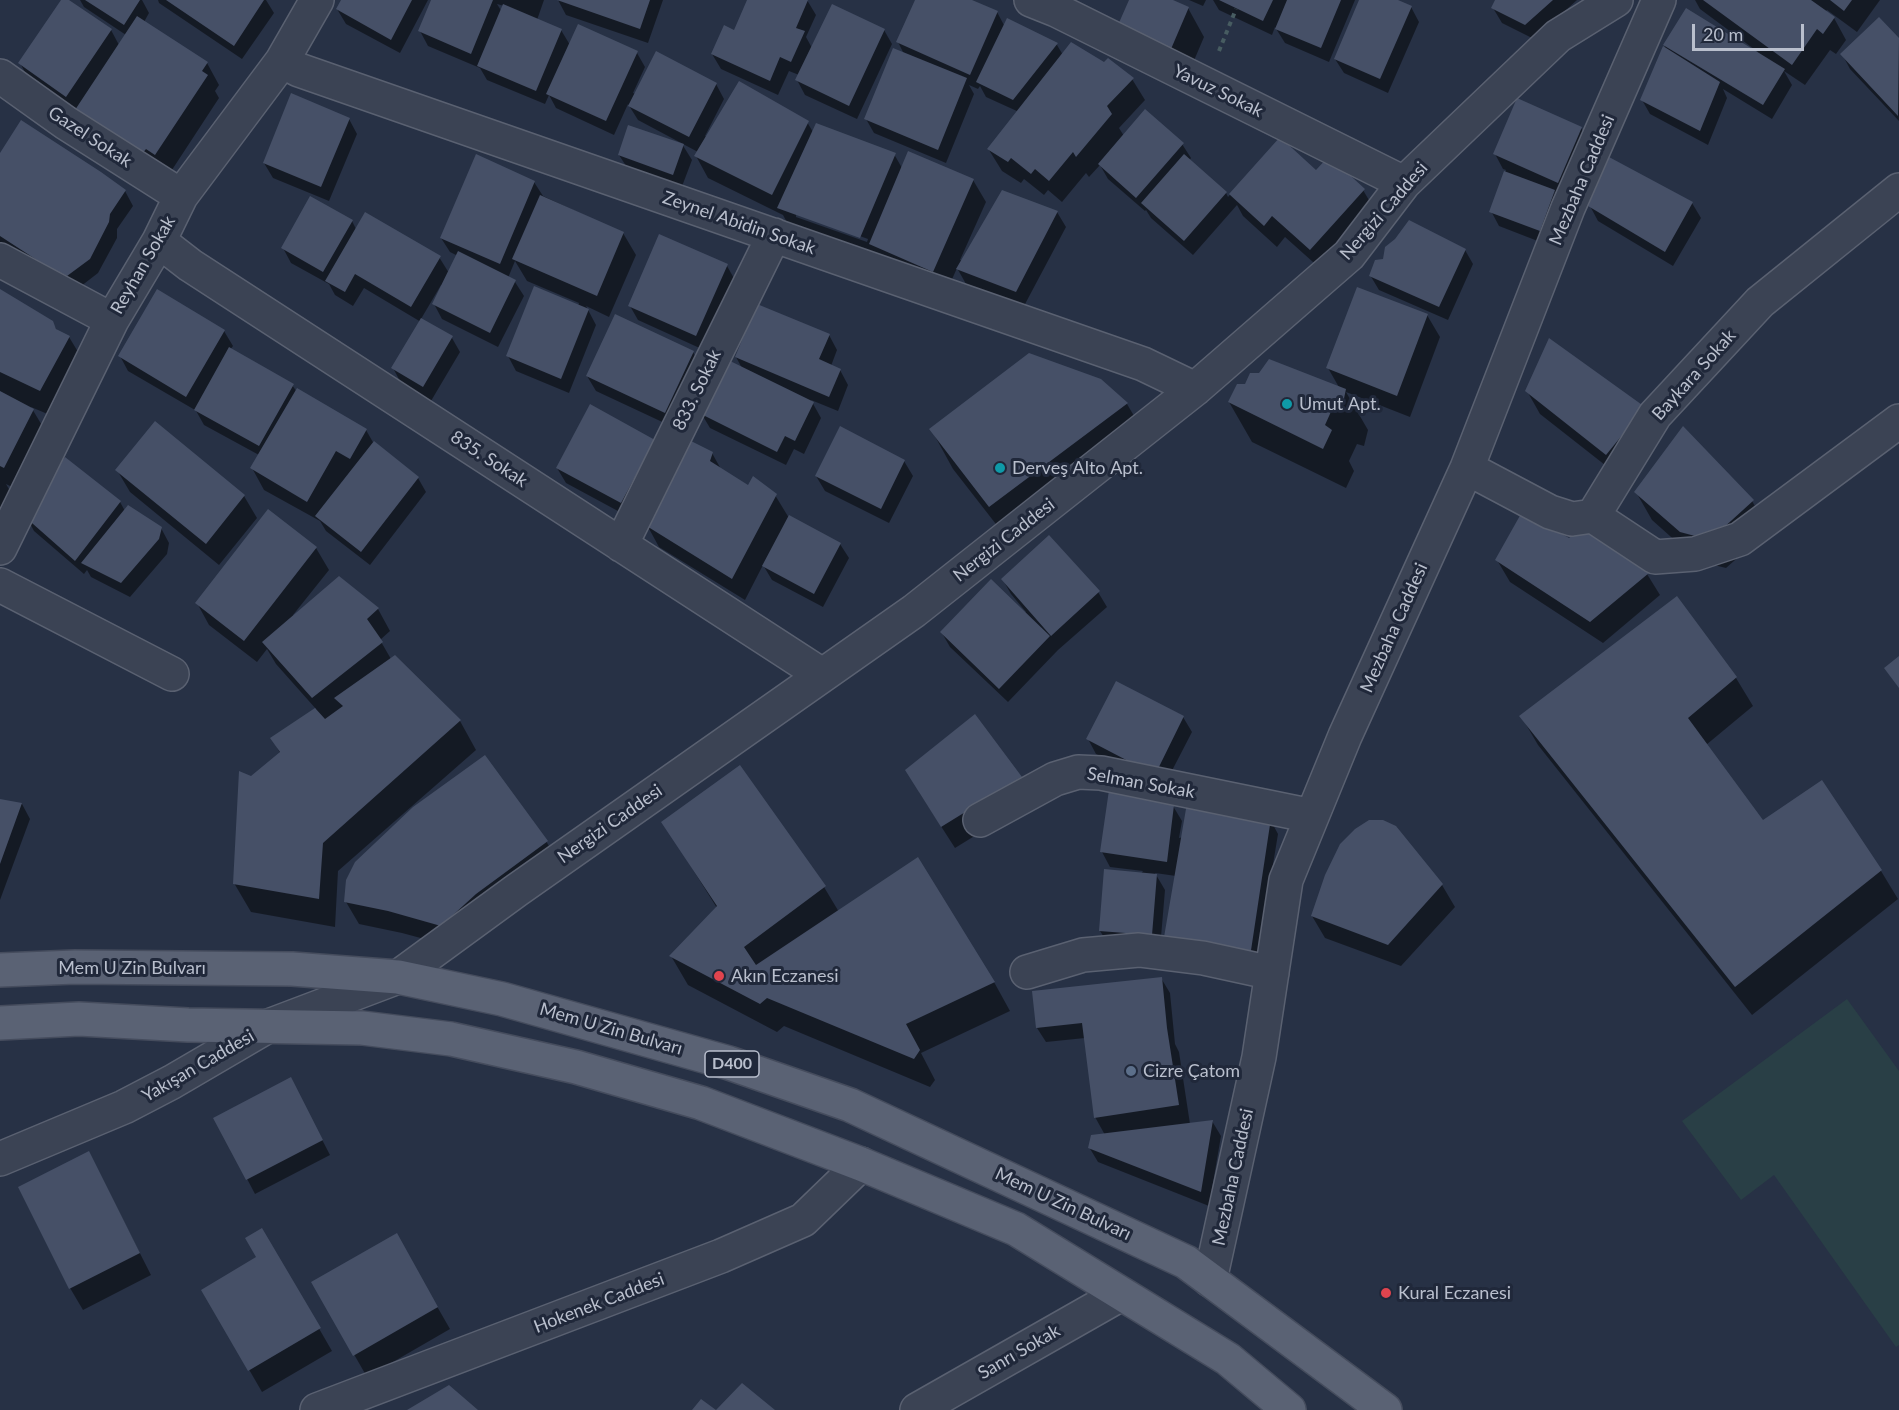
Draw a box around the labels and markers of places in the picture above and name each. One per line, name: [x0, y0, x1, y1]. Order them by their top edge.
place label: Umut Apt.: [1299, 393, 1381, 415]
marker: Umut Apt.: [1280, 397, 1294, 411]
place label: Derveş Alto Apt.: [1012, 457, 1143, 479]
marker: Derveş Alto Apt.: [993, 461, 1007, 475]
place label: Akın Eczanesi: [731, 965, 839, 987]
marker: Akın Eczanesi: [712, 969, 726, 983]
place label: Cizre Çatom: [1143, 1060, 1240, 1082]
marker: Cizre Çatom: [1124, 1064, 1138, 1078]
place label: Kural Eczanesi: [1398, 1282, 1511, 1304]
marker: Kural Eczanesi: [1379, 1286, 1393, 1300]

